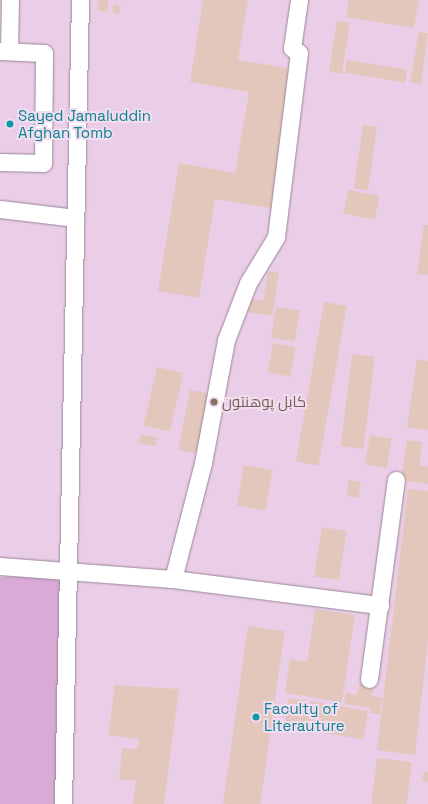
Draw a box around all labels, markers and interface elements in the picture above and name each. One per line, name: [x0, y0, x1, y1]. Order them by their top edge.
place label: Sayed Jamaluddin Afghan Tomb: [18, 106, 151, 141]
marker: Sayed Jamaluddin Afghan Tomb: [5, 119, 15, 129]
place label: کابل پوهنتون: [222, 393, 306, 411]
marker: کابل پوهنتون: [209, 397, 219, 407]
place label: Faculty of Literauture: [264, 699, 345, 734]
marker: Faculty of Literauture: [251, 712, 261, 722]

